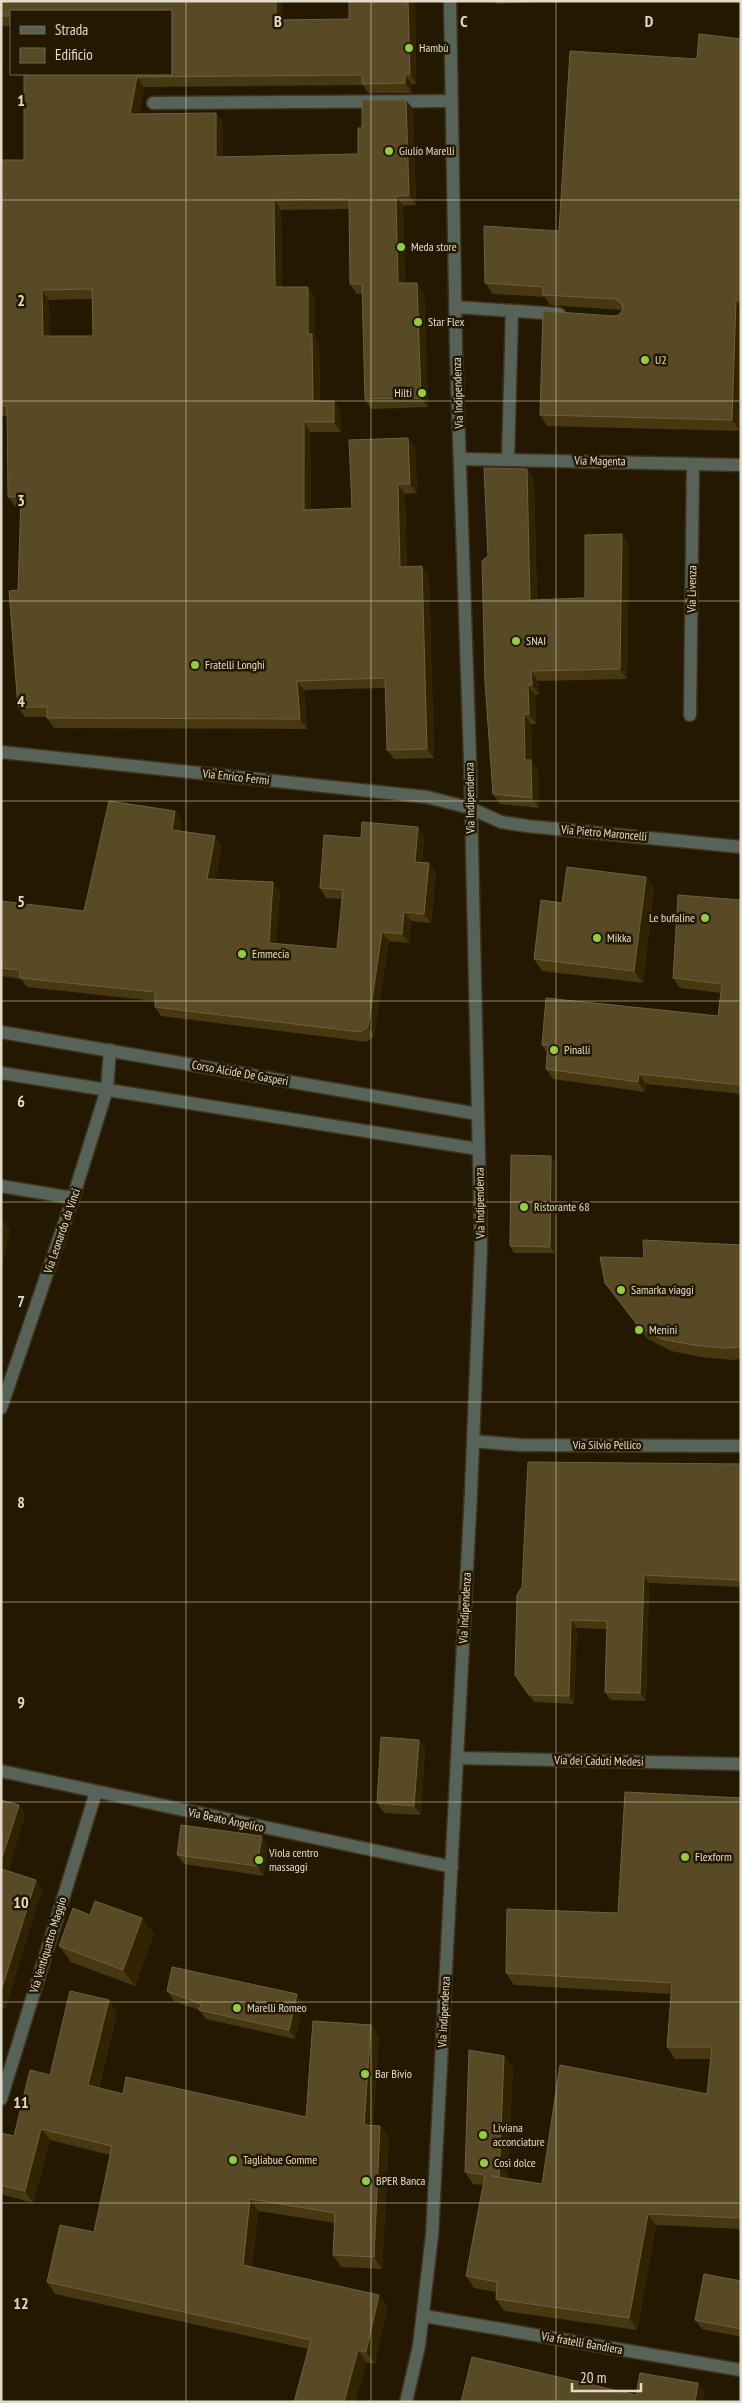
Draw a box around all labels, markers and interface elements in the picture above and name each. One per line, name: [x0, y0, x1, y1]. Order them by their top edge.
legend: [10, 10, 172, 75]
text: B: [274, 11, 282, 31]
text: C: [460, 11, 468, 31]
text: D: [645, 11, 654, 31]
text: Strada: [55, 20, 88, 39]
place label: Hambù: [419, 40, 448, 55]
marker: Hambù: [403, 42, 415, 54]
text: Edificio: [55, 45, 93, 64]
text: 1: [17, 90, 25, 110]
place label: Giulio Marelli: [399, 143, 455, 158]
marker: Giulio Marelli: [383, 145, 395, 157]
place label: Meda store: [411, 239, 457, 254]
marker: Meda store: [395, 241, 407, 253]
text: 2: [17, 290, 25, 310]
place label: Star Flex: [428, 314, 465, 329]
marker: Star Flex: [412, 316, 424, 328]
place label: U2: [655, 352, 667, 367]
marker: U2: [639, 354, 651, 366]
street label: Via Indipendenza: [449, 357, 466, 430]
place label: Hilti: [394, 385, 412, 400]
marker: Hilti: [416, 387, 428, 399]
street label: Via Magenta: [573, 453, 626, 468]
text: 3: [17, 490, 25, 510]
street label: Via Livenza: [684, 565, 699, 614]
place label: SNAI: [526, 633, 546, 648]
marker: SNAI: [510, 635, 522, 647]
place label: Fratelli Longhi: [205, 657, 265, 672]
marker: Fratelli Longhi: [189, 659, 201, 671]
text: 4: [17, 691, 25, 711]
street label: Via Indipendenza: [461, 762, 478, 835]
street label: Via Enrico Fermi: [201, 765, 270, 787]
street label: Via Pietro Maroncelli: [559, 821, 648, 844]
text: 5: [17, 891, 25, 911]
place label: Le bufaline: [649, 910, 695, 925]
marker: Le bufaline: [699, 912, 711, 924]
place label: Mikka: [607, 930, 632, 945]
marker: Mikka: [591, 932, 603, 944]
place label: Emmecia: [252, 946, 290, 961]
marker: Emmecia: [236, 948, 248, 960]
place label: Pinalli: [564, 1042, 590, 1057]
marker: Pinalli: [548, 1044, 560, 1056]
street label: Corso Alcide De Gasperi: [191, 1057, 290, 1088]
text: 6: [17, 1091, 25, 1111]
street label: Via Indipendenza: [471, 1167, 488, 1240]
street label: Via Leonardo da Vinci: [40, 1186, 83, 1276]
place label: Ristorante 68: [534, 1199, 590, 1214]
marker: Ristorante 68: [518, 1201, 530, 1213]
place label: Samarka viaggi: [631, 1282, 694, 1297]
marker: Samarka viaggi: [615, 1284, 627, 1296]
text: 7: [17, 1291, 25, 1311]
place label: Menini: [649, 1322, 677, 1337]
marker: Menini: [633, 1324, 645, 1336]
street label: Via Silvio Pellico: [572, 1437, 641, 1452]
text: 8: [17, 1492, 25, 1512]
street label: Via Indipendenza: [455, 1572, 474, 1645]
text: 9: [17, 1692, 25, 1712]
street label: Via dei Caduti Medesi: [553, 1752, 644, 1769]
street label: Via Beato Angelico: [186, 1804, 265, 1835]
place label: Viola centro massaggi: [268, 1845, 319, 1874]
place label: Flexform: [695, 1849, 732, 1864]
marker: Flexform: [679, 1851, 691, 1863]
marker: Viola centro massaggi: [253, 1854, 265, 1866]
text: 10: [13, 1892, 29, 1912]
street label: Via Ventiquattro Maggio: [25, 1895, 69, 1996]
street label: Via Indipendenza: [434, 1976, 453, 2049]
place label: Marelli Romeo: [247, 2000, 307, 2015]
marker: Marelli Romeo: [231, 2002, 243, 2014]
place label: Bar Bivio: [375, 2066, 412, 2081]
marker: Bar Bivio: [359, 2068, 371, 2080]
text: 11: [13, 2092, 29, 2112]
place label: Liviana acconciature: [493, 2120, 545, 2149]
marker: Liviana acconciature: [477, 2129, 489, 2141]
place label: Tagliabue Gomme: [243, 2152, 317, 2167]
marker: Tagliabue Gomme: [227, 2154, 239, 2166]
place label: Così dolce: [494, 2155, 536, 2170]
marker: Così dolce: [478, 2157, 490, 2169]
place label: BPER Banca: [376, 2173, 426, 2188]
marker: BPER Banca: [360, 2175, 372, 2187]
text: 12: [13, 2293, 29, 2313]
street label: Via fratelli Bandiera: [539, 2328, 624, 2357]
scale bar: [572, 2360, 641, 2392]
text: 20 m: [580, 2368, 606, 2387]

